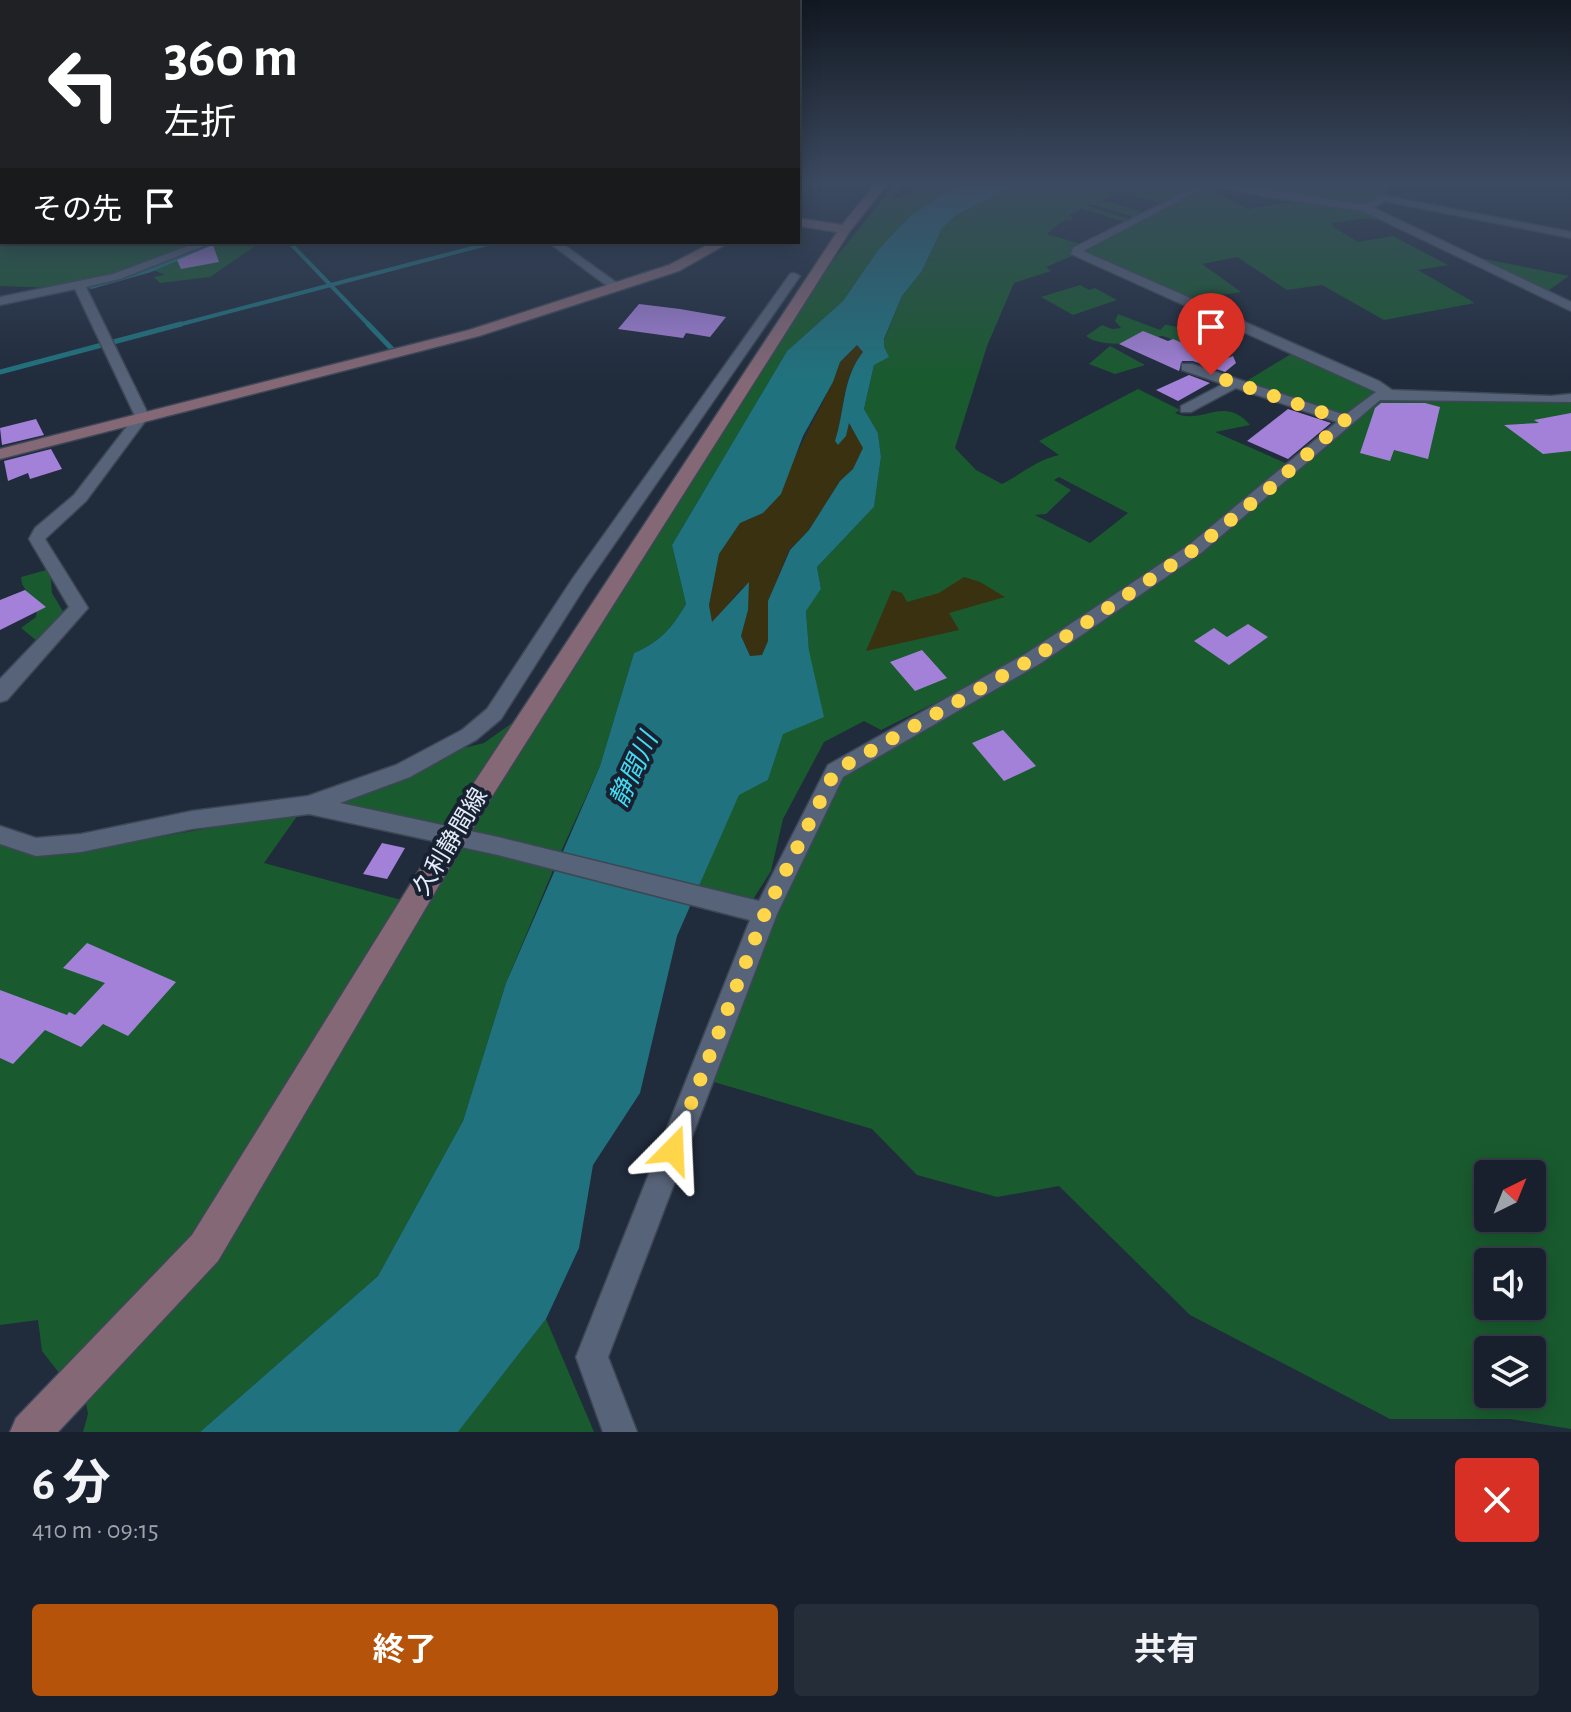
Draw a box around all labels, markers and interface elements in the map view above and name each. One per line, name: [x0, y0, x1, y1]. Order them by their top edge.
text: 360 m: [164, 30, 298, 86]
icon: left: [32, 32, 136, 136]
text: 左折: [164, 105, 236, 141]
icon: arrive: [138, 184, 182, 228]
text: その先: [32, 195, 122, 225]
pin: [1177, 293, 1245, 375]
icon: arrive: [1189, 305, 1233, 349]
water label: 静間川: [605, 726, 664, 811]
street label: 久利静間線: [408, 783, 492, 900]
position arrow: [631, 1108, 715, 1192]
north arrow: [1474, 1160, 1546, 1232]
map controls: [1474, 1160, 1546, 1408]
button: sound: [1474, 1248, 1546, 1320]
button: layers: [1474, 1336, 1546, 1408]
button: close: [1455, 1458, 1539, 1542]
text: 6 分: [32, 1461, 110, 1509]
text: 410 m · 09:15: [32, 1517, 159, 1543]
button: 終了: [32, 1604, 778, 1696]
button: 共有: [794, 1604, 1539, 1696]

